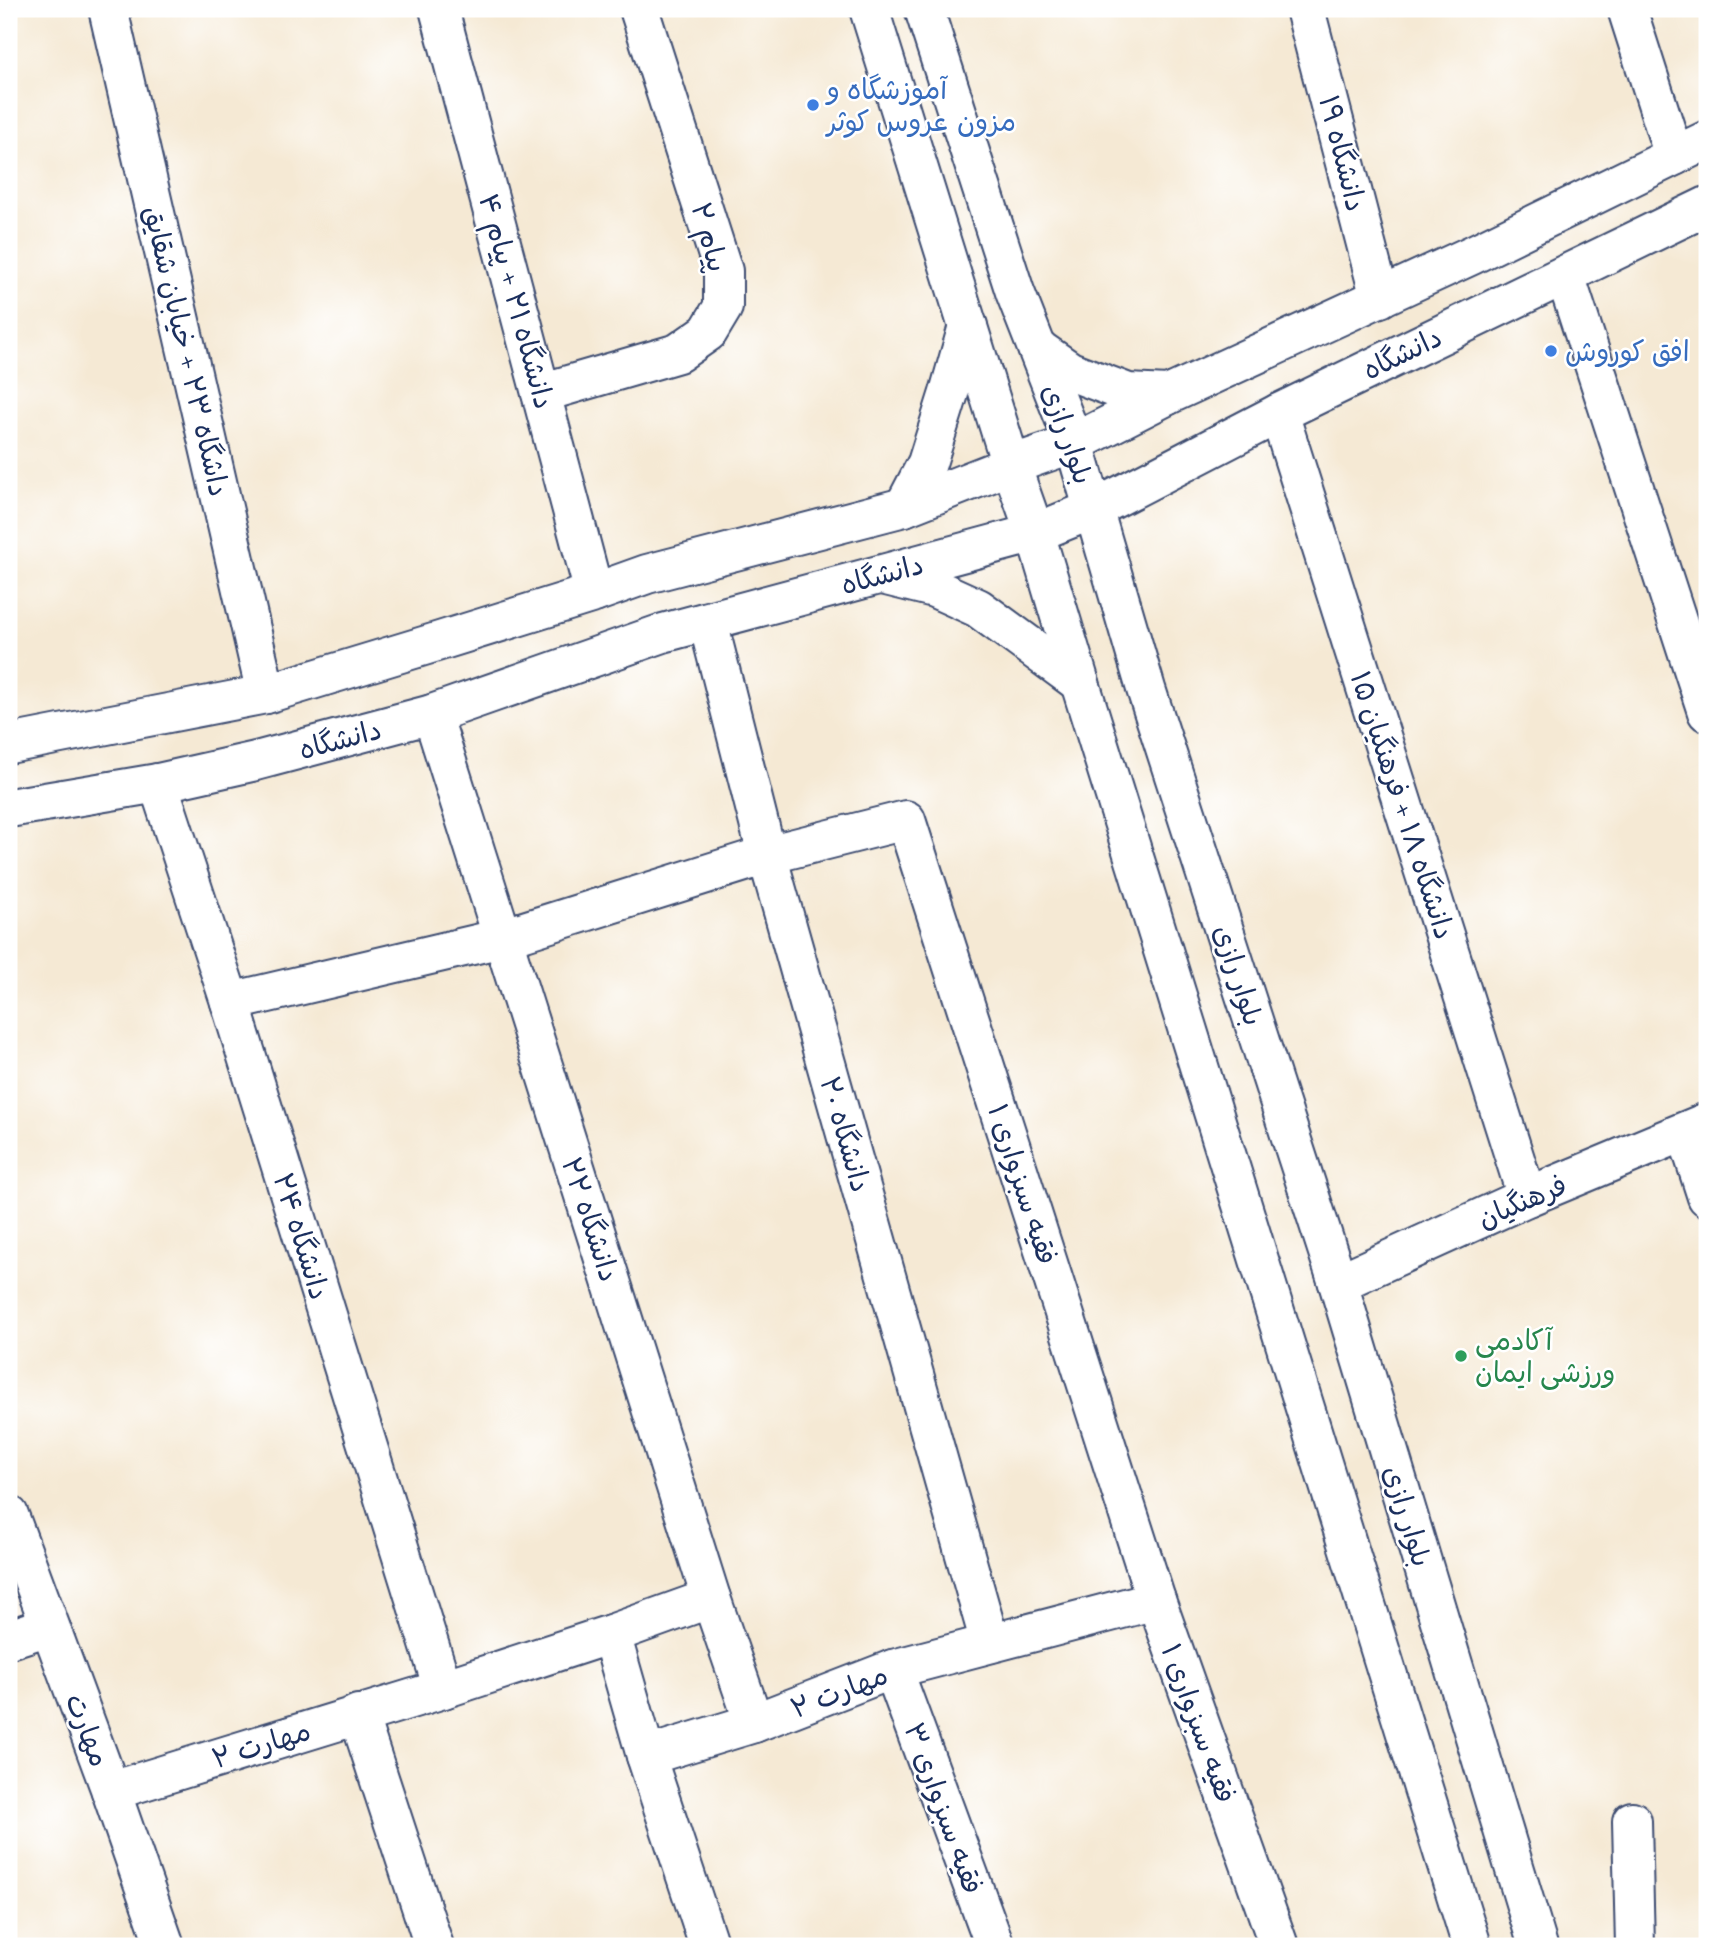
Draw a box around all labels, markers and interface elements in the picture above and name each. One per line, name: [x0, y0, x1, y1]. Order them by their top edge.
place label: آموزشگاه و مزون عروس کوثر: [825, 72, 1016, 145]
street label: دانشگاه ۱۹: [1305, 91, 1374, 216]
marker: آموزشگاه و مزون عروس کوثر: [805, 97, 821, 113]
street label: دانشگاه ۲۱ + پیام ۴: [465, 190, 562, 414]
street label: پیام ۲: [678, 199, 736, 277]
street label: داشگاه ۲۳ + خیابان شقایق: [130, 202, 237, 501]
street label: دانشگاه: [1357, 319, 1450, 393]
place label: افق کوروش: [1565, 334, 1690, 375]
marker: افق کوروش: [1543, 343, 1559, 359]
street label: بلوار رازی: [1028, 379, 1101, 491]
street label: دانشگاه: [837, 547, 929, 608]
street label: دانشگاه ۱۸ + فرهنگیان ۱۵: [1337, 667, 1462, 945]
street label: دانشگاه: [295, 712, 387, 773]
street label: بلوار رازی: [1200, 920, 1271, 1032]
street label: دانشگاه ۲۰: [807, 1072, 879, 1198]
street label: فقیه سبزواری ۱: [974, 1099, 1065, 1271]
street label: دانشگاه ۲۲: [548, 1153, 627, 1288]
street label: فرهنگیان: [1472, 1167, 1575, 1241]
street label: دانشگاه ۲۴: [260, 1169, 337, 1306]
place label: آکادمی ورزشی ایمان: [1475, 1323, 1615, 1396]
marker: آکادمی ورزشی ایمان: [1453, 1348, 1469, 1364]
street label: بلوار رازی: [1370, 1461, 1439, 1573]
street label: فقیه سبزواری ۱: [1148, 1639, 1244, 1810]
street label: مهارت ۲: [786, 1657, 895, 1732]
street label: مهارت: [52, 1689, 117, 1774]
street label: مهارت ۲: [208, 1713, 317, 1782]
street label: فقیه سبزواری ۳: [891, 1718, 991, 1901]

